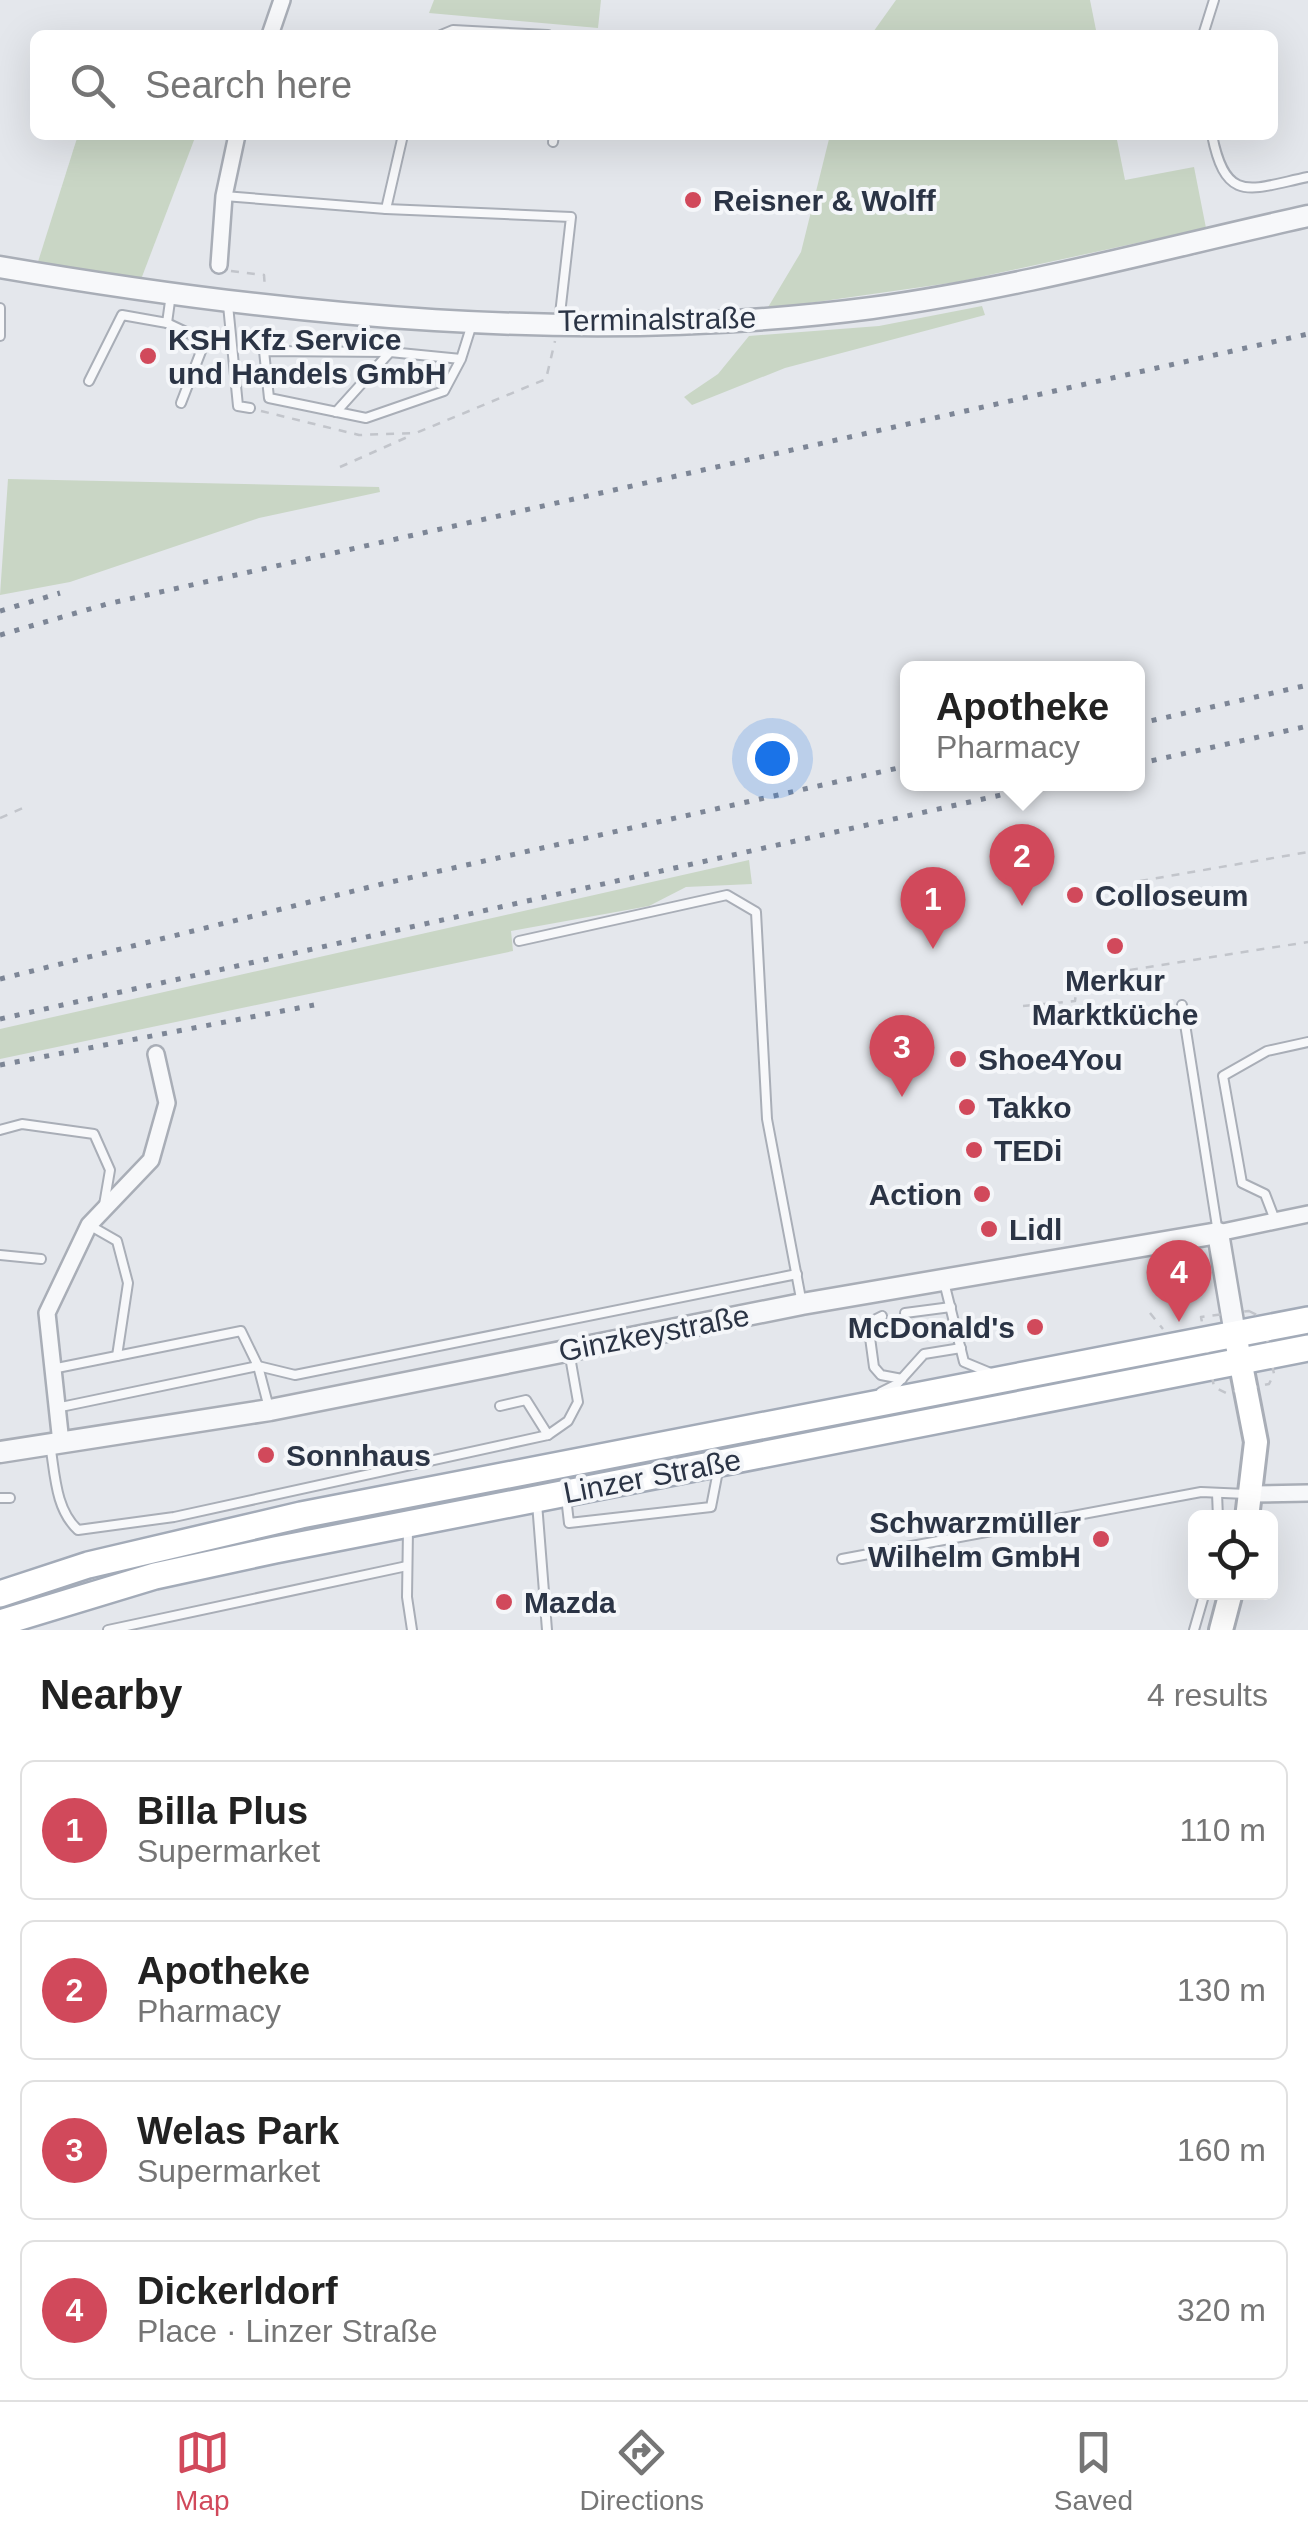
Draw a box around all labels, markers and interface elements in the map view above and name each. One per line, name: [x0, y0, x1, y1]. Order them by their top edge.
search box: [30, 30, 1278, 140]
icon: search: [65, 58, 120, 113]
text: Search here: [145, 64, 352, 106]
place label: Reisner & Wolff: [713, 184, 937, 217]
marker: Reisner & Wolff: [682, 189, 704, 211]
street label: Terminalstraße: [558, 301, 756, 337]
place label: KSH Kfz Service und Handels GmbH: [168, 323, 446, 390]
marker: KSH Kfz Service und Handels GmbH: [137, 345, 159, 367]
popup: [900, 661, 1145, 791]
text: Apotheke: [936, 686, 1109, 728]
text: Pharmacy: [936, 729, 1080, 765]
your location: [747, 733, 798, 784]
pin: 2: [990, 824, 1054, 906]
pin: 1: [900, 866, 966, 949]
place label: Colloseum: [1095, 879, 1248, 912]
marker: Colloseum: [1064, 884, 1086, 906]
marker: Merkur Marktküche: [1104, 935, 1126, 957]
place label: Merkur Marktküche: [1032, 964, 1198, 1031]
pin: 3: [870, 1014, 934, 1097]
place label: Shoe4You: [978, 1043, 1122, 1076]
marker: Shoe4You: [947, 1048, 969, 1070]
place label: Takko: [987, 1091, 1071, 1124]
marker: Takko: [956, 1096, 978, 1118]
place label: TEDi: [994, 1134, 1062, 1167]
marker: TEDi: [963, 1139, 985, 1161]
place label: Action: [869, 1178, 962, 1211]
marker: Action: [971, 1183, 993, 1205]
place label: Lidl: [1009, 1213, 1062, 1246]
marker: Lidl: [978, 1218, 1000, 1240]
pin: 4: [1146, 1240, 1212, 1322]
street label: Ginzkeystraße: [556, 1298, 752, 1368]
place label: McDonald's: [848, 1311, 1015, 1344]
marker: McDonald's: [1024, 1316, 1046, 1338]
place label: Sonnhaus: [286, 1439, 431, 1472]
street label: Linzer Straße: [560, 1443, 744, 1509]
marker: Sonnhaus: [255, 1444, 277, 1466]
place label: Schwarzmüller Wilhelm GmbH: [868, 1506, 1081, 1573]
map controls: [1188, 1510, 1278, 1600]
button: locate: [1188, 1510, 1278, 1600]
marker: Schwarzmüller Wilhelm GmbH: [1090, 1528, 1112, 1550]
place label: Mazda: [524, 1586, 616, 1619]
marker: Mazda: [493, 1591, 515, 1613]
text: Nearby: [40, 1671, 182, 1718]
text: 4 results: [1147, 1677, 1268, 1713]
text: Billa Plus: [137, 1790, 308, 1832]
text: 1: [66, 1812, 83, 1848]
text: 110 m: [1179, 1812, 1266, 1848]
text: Supermarket: [137, 1833, 320, 1869]
text: Apotheke: [137, 1950, 310, 1992]
text: 2: [66, 1972, 83, 2008]
text: 130 m: [1177, 1972, 1266, 2008]
text: Pharmacy: [137, 1993, 281, 2029]
text: Welas Park: [137, 2110, 339, 2152]
text: 3: [66, 2132, 83, 2168]
text: 160 m: [1177, 2132, 1266, 2168]
text: Supermarket: [137, 2153, 320, 2189]
text: Dickerldorf: [137, 2270, 338, 2312]
text: 4: [66, 2292, 83, 2328]
text: 320 m: [1177, 2292, 1266, 2328]
text: Place · Linzer Straße: [137, 2313, 438, 2349]
tab: Map: [175, 2425, 230, 2517]
tab: Directions: [580, 2425, 704, 2517]
tab: Saved: [1054, 2425, 1133, 2517]

